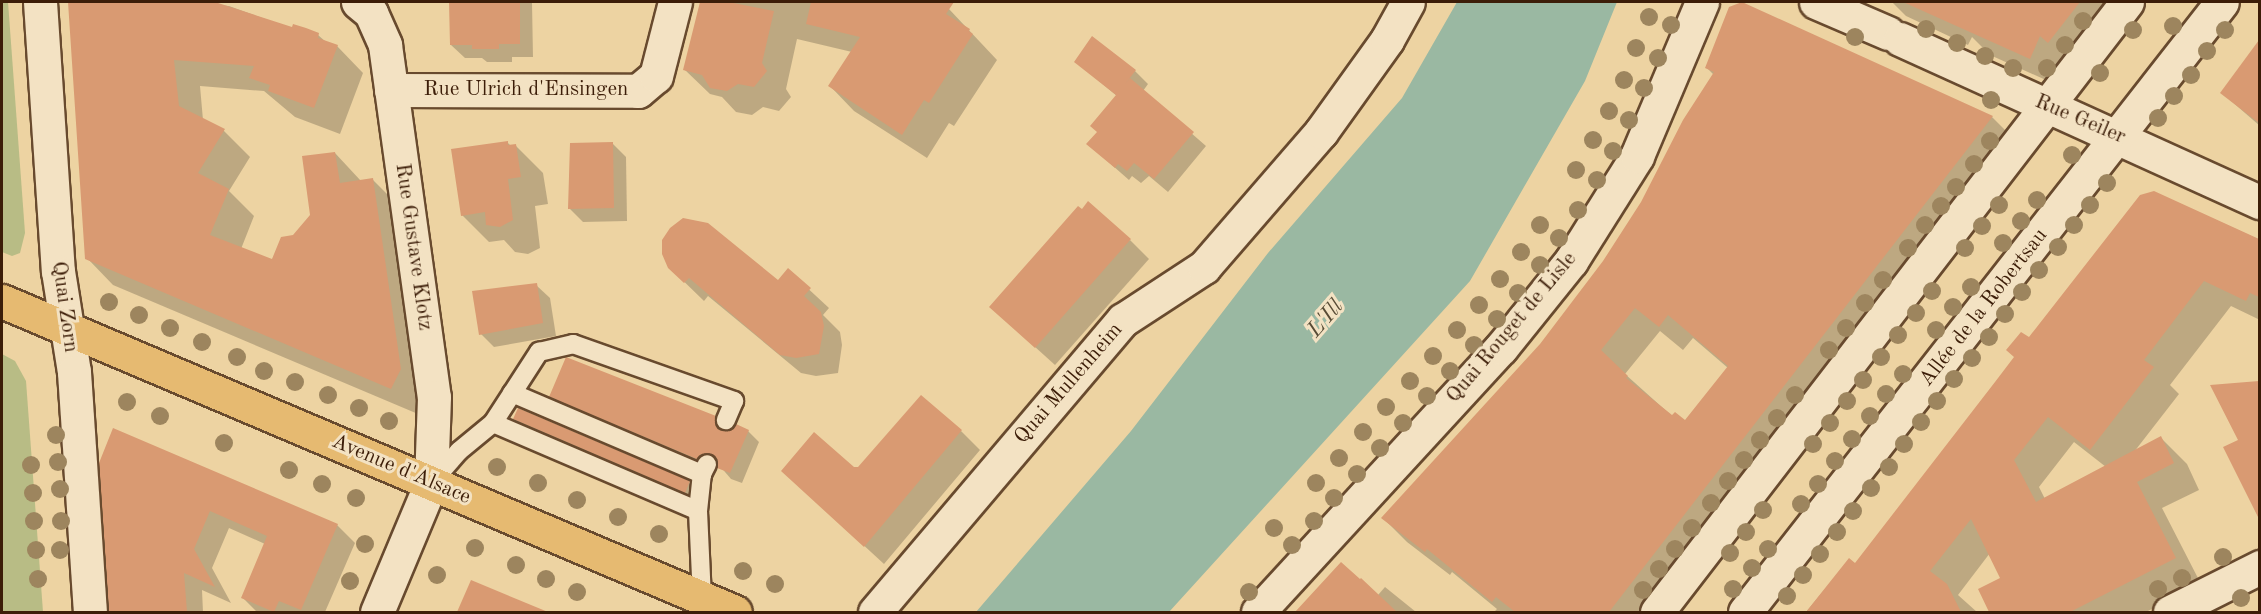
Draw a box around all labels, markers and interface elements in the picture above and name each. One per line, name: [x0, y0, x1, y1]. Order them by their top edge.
street label: Rue Ulrich d'Ensingen: [424, 77, 628, 103]
street label: Rue Geiler: [2031, 90, 2129, 150]
street label: Rue Gustave Klotz: [389, 162, 437, 332]
street label: Allée de la Robertsau: [1914, 224, 2054, 392]
street label: Quai Rouget de Lisle: [1441, 247, 1583, 409]
street label: Quai Zorn: [45, 260, 83, 354]
water label: L'Ill: [1302, 295, 1350, 343]
street label: Quai Mullenheim: [1009, 318, 1129, 450]
street label: Avenue d'Alsace: [328, 429, 474, 511]

